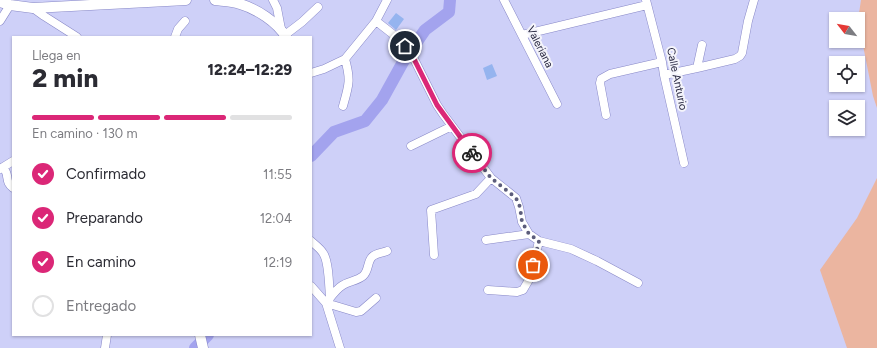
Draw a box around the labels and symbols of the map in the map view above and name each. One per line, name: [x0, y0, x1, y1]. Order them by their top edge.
north arrow: [829, 12, 865, 48]
street label: Valeriana: [524, 24, 556, 70]
pin: [388, 29, 422, 63]
street label: Calle Anturio: [664, 47, 690, 111]
courier: [452, 133, 492, 173]
pin: [516, 248, 550, 282]

